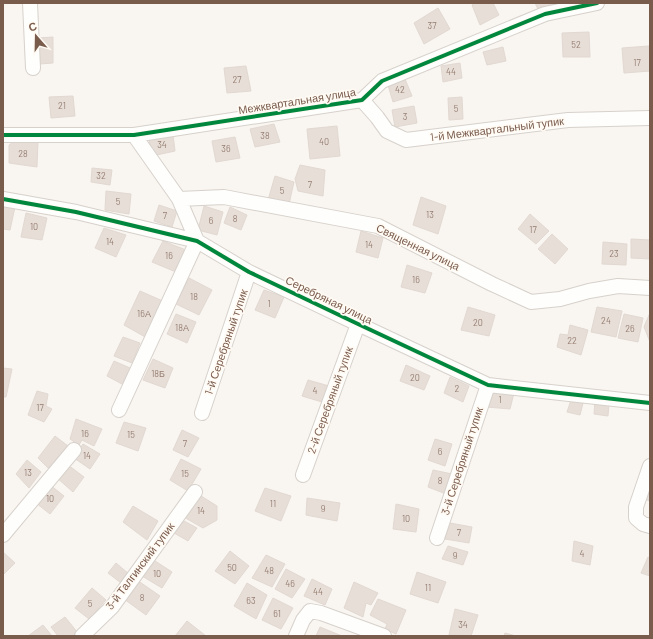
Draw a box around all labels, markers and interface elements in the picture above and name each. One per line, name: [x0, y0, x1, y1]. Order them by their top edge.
north arrow: [16, 16, 56, 56]
text: С: [26, 19, 38, 34]
house number: 37: [428, 20, 437, 31]
house number: 52: [571, 39, 581, 50]
house number: 17: [633, 57, 641, 68]
house number: 44: [446, 66, 456, 77]
house number: 27: [232, 74, 242, 85]
house number: 42: [395, 84, 405, 95]
street label: Межквартальная улица: [237, 85, 358, 116]
house number: 21: [58, 100, 66, 111]
house number: 5: [454, 103, 459, 114]
house number: 3: [403, 111, 408, 122]
street label: 1-й Межквартальный тупик: [429, 114, 565, 143]
house number: 38: [260, 130, 270, 141]
house number: 40: [319, 136, 329, 147]
house number: 34: [157, 139, 167, 150]
house number: 36: [221, 143, 231, 154]
house number: 28: [18, 148, 28, 159]
house number: 32: [96, 170, 106, 181]
house number: 7: [308, 179, 313, 190]
house number: 5: [280, 185, 285, 196]
house number: 5: [116, 196, 121, 207]
house number: 13: [426, 209, 434, 220]
house number: 7: [163, 210, 168, 221]
house number: 8: [233, 213, 238, 224]
house number: 6: [209, 215, 214, 226]
house number: 10: [30, 221, 38, 232]
street label: Священная улица: [374, 221, 463, 273]
house number: 17: [529, 224, 537, 235]
house number: 14: [106, 236, 114, 247]
house number: 14: [365, 239, 373, 250]
house number: 23: [609, 248, 619, 259]
house number: 16: [165, 250, 173, 261]
street label: Серебряная улица: [284, 273, 376, 327]
house number: 16: [412, 274, 420, 285]
street label: 1-й Серебряный тупик: [201, 287, 250, 396]
house number: 18: [190, 291, 198, 302]
house number: 1: [267, 298, 271, 309]
house number: 16А: [137, 308, 151, 319]
house number: 24: [601, 315, 611, 326]
house number: 20: [473, 317, 483, 328]
house number: 18А: [175, 322, 189, 333]
house number: 26: [625, 323, 635, 334]
house number: 22: [567, 335, 577, 346]
street label: 2-й Серебряный тупик: [304, 344, 355, 455]
house number: 18Б: [151, 368, 165, 379]
house number: 20: [410, 372, 420, 383]
house number: 2: [455, 383, 460, 394]
house number: 4: [313, 385, 318, 396]
house number: 1: [498, 394, 502, 405]
house number: 17: [36, 402, 44, 413]
street label: 3-й Серебряный тупик: [438, 405, 485, 516]
house number: 16: [81, 428, 89, 439]
house number: 15: [127, 429, 135, 440]
house number: 7: [183, 438, 188, 449]
house number: 6: [438, 446, 443, 457]
house number: 14: [83, 450, 91, 461]
house number: 13: [24, 467, 32, 478]
house number: 15: [181, 468, 189, 479]
house number: 8: [438, 475, 443, 486]
house number: 10: [46, 493, 54, 504]
house number: 11: [270, 498, 276, 509]
house number: 9: [321, 503, 326, 514]
house number: 14: [197, 505, 205, 516]
house number: 10: [402, 513, 410, 524]
street label: 3-й Талгинский тупик: [103, 519, 177, 612]
house number: 7: [457, 527, 462, 538]
house number: 4: [580, 548, 585, 559]
house number: 9: [453, 550, 458, 561]
house number: 50: [227, 562, 237, 573]
house number: 48: [264, 565, 274, 576]
house number: 10: [153, 568, 161, 579]
house number: 46: [285, 578, 295, 589]
house number: 11: [425, 582, 431, 593]
house number: 44: [313, 586, 323, 597]
house number: 8: [140, 592, 145, 603]
house number: 63: [246, 595, 256, 606]
house number: 5: [88, 598, 93, 609]
house number: 61: [273, 608, 281, 619]
house number: 34: [458, 619, 468, 630]

